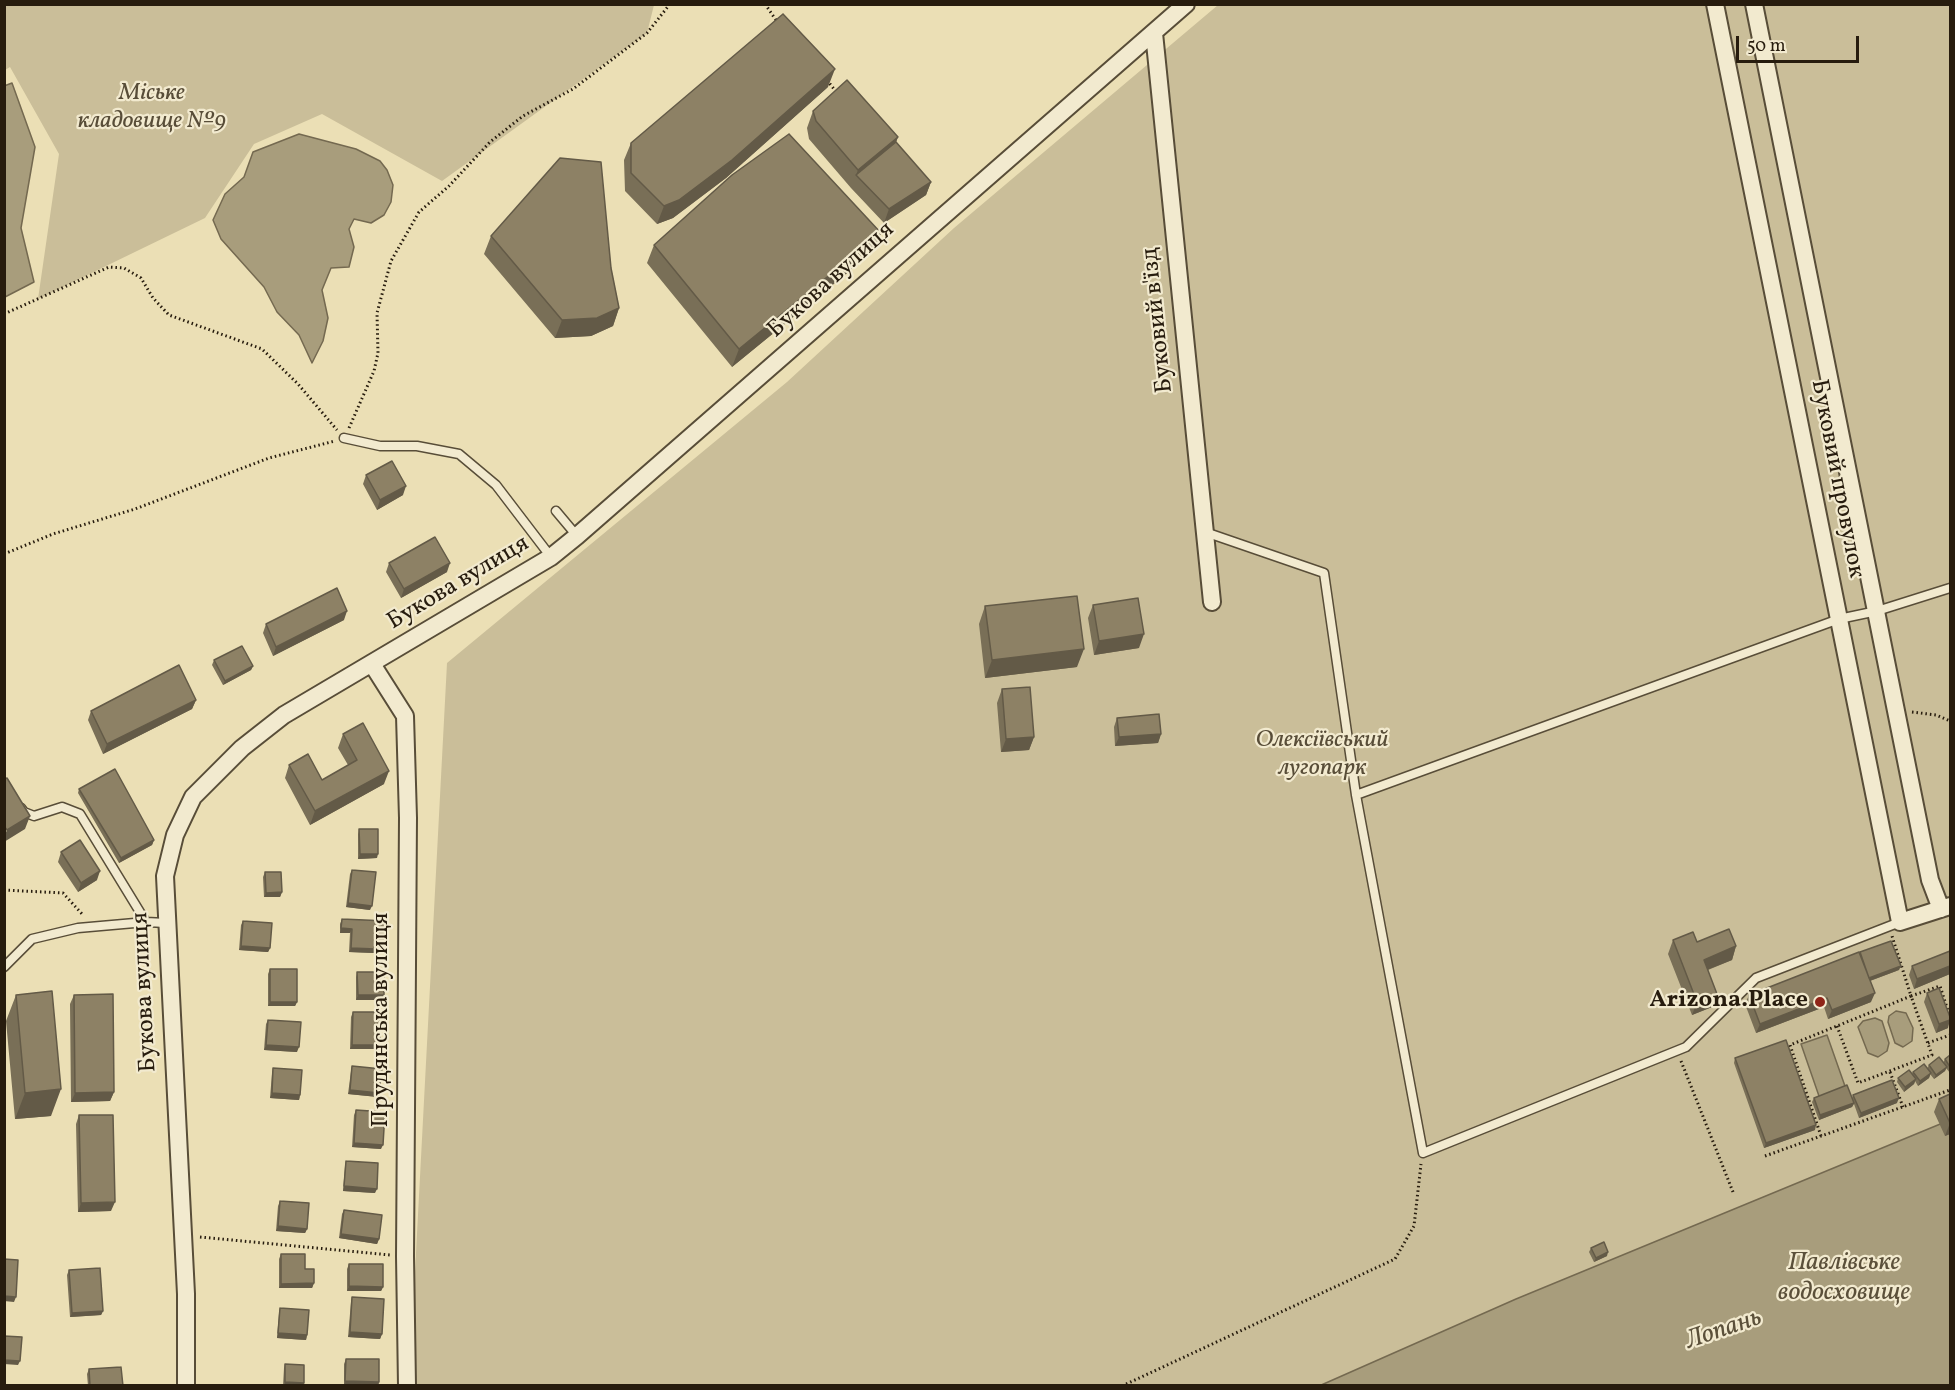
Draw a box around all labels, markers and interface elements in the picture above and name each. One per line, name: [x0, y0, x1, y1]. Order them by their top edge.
scale bar: [1739, 24, 1862, 62]
text: 50 m: [1747, 34, 1786, 59]
park label: Міське кладовище №9: [77, 81, 227, 137]
street label: Букова вулиця: [763, 217, 901, 345]
street label: Буковий в'їзд: [1137, 246, 1181, 394]
street label: Буковий провулок: [1803, 377, 1869, 581]
street label: Букова вулиця: [383, 530, 535, 638]
park label: Олексіївський лугопарк: [1255, 728, 1389, 784]
street label: Букова вулиця: [127, 911, 165, 1073]
street label: Прудянська вулиця: [369, 913, 397, 1127]
place label: Arizona.Place: [1650, 988, 1808, 1016]
marker: Arizona.Place: [1813, 995, 1827, 1009]
water label: Павлівське водосховище: [1778, 1248, 1910, 1310]
water label: Лопань: [1682, 1303, 1766, 1359]

